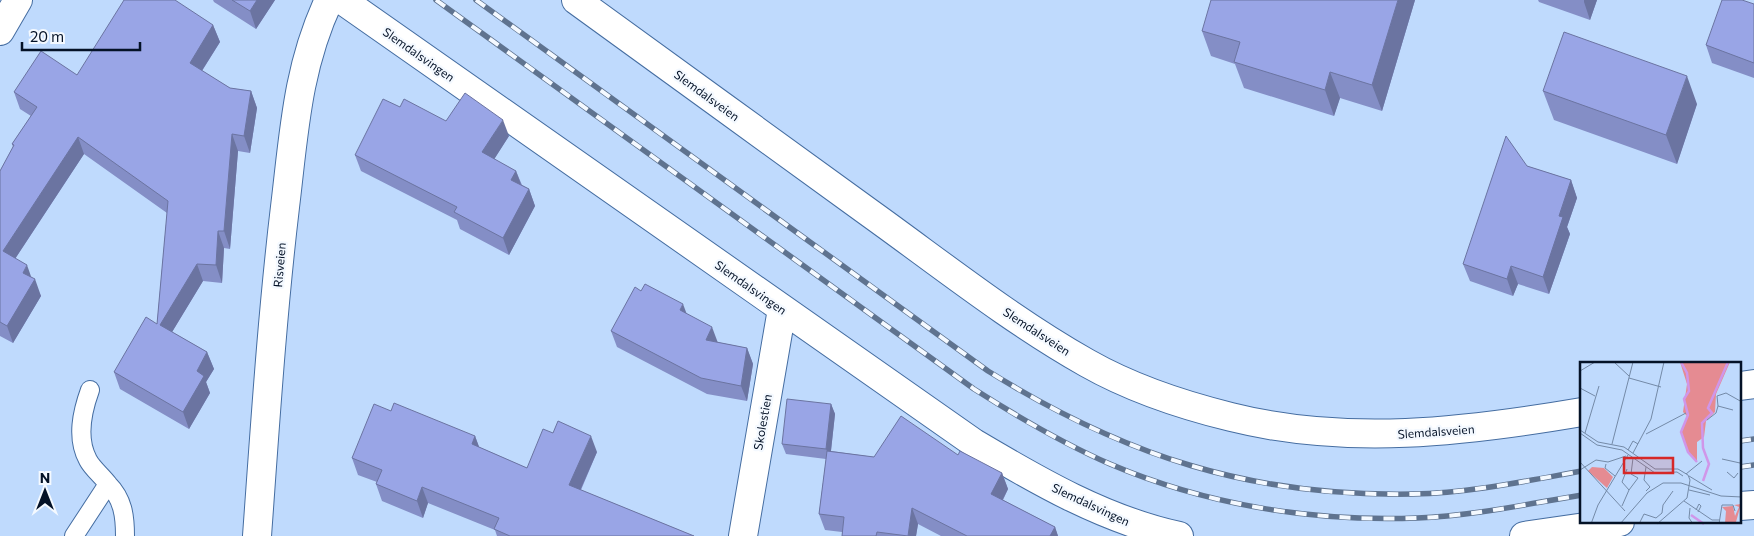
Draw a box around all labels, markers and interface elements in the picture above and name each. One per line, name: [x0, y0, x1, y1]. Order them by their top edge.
scale bar: [22, 20, 140, 52]
street label: Slemdalsvingen: [381, 24, 457, 84]
text: 20 m: [30, 27, 64, 45]
street label: Slemdalsveien: [672, 67, 742, 123]
street label: Risveien: [270, 242, 288, 288]
street label: Slemdalsvingen: [713, 257, 789, 317]
street label: Slemdalsveien: [1001, 304, 1073, 358]
inset map: [1580, 362, 1742, 524]
street label: Skolestien: [750, 393, 774, 451]
street label: Slemdalsveien: [1397, 421, 1475, 441]
north arrow: [20, 466, 70, 516]
text: N: [40, 469, 50, 486]
street label: Slemdalsvingen: [1050, 480, 1132, 528]

